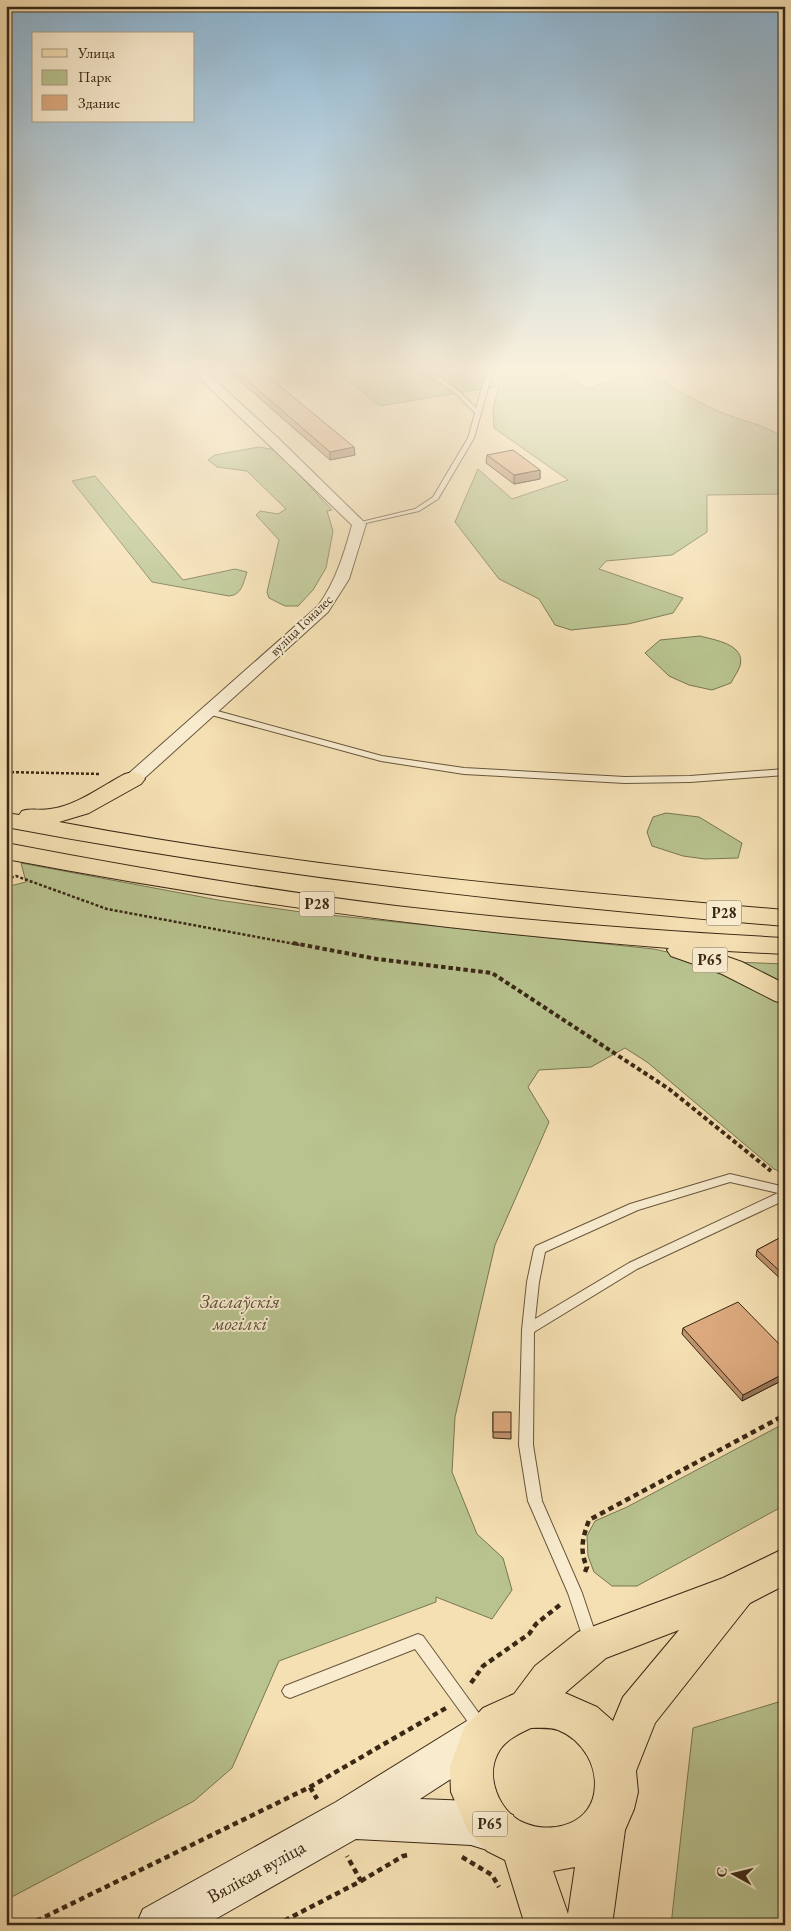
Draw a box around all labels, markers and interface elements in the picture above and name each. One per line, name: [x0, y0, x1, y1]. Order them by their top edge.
legend: [32, 32, 195, 122]
text: Улица: [77, 43, 115, 62]
text: Парк: [78, 67, 111, 86]
text: Здание: [78, 93, 120, 112]
street label: вуліца Гоналес: [266, 590, 337, 660]
road number: Р28: [300, 892, 334, 916]
road number: Р28: [706, 900, 742, 926]
road number: Р65: [692, 948, 728, 972]
park label: Заслаўскія могілкі: [200, 1289, 280, 1336]
road number: Р65: [472, 1812, 508, 1836]
street label: Вялікая вуліца: [203, 1834, 310, 1909]
north arrow: [708, 1848, 758, 1898]
text: С: [712, 1866, 731, 1878]

